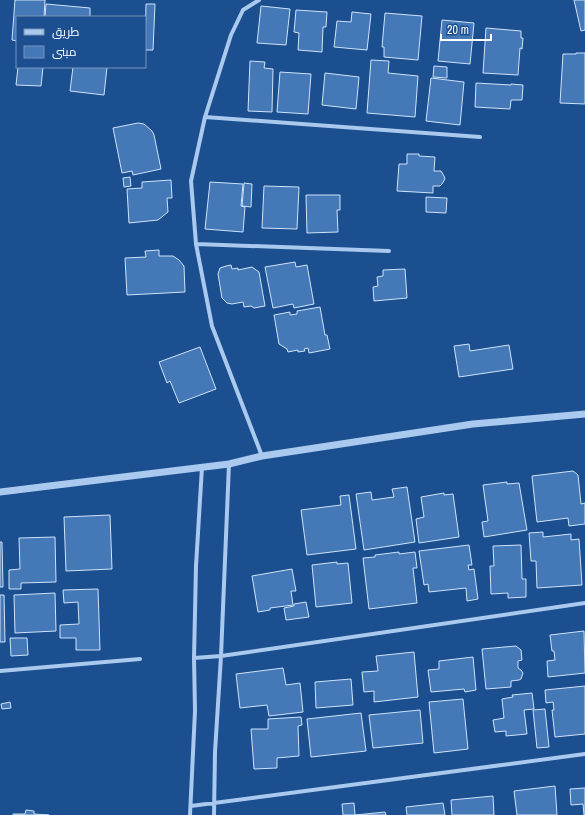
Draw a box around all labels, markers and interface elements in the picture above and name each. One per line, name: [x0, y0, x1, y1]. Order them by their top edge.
legend: [16, 16, 146, 68]
scale bar: [441, 16, 491, 42]
text: 20 m: [447, 22, 469, 38]
text: طريق: [52, 24, 80, 40]
text: مبنى: [52, 44, 77, 60]

